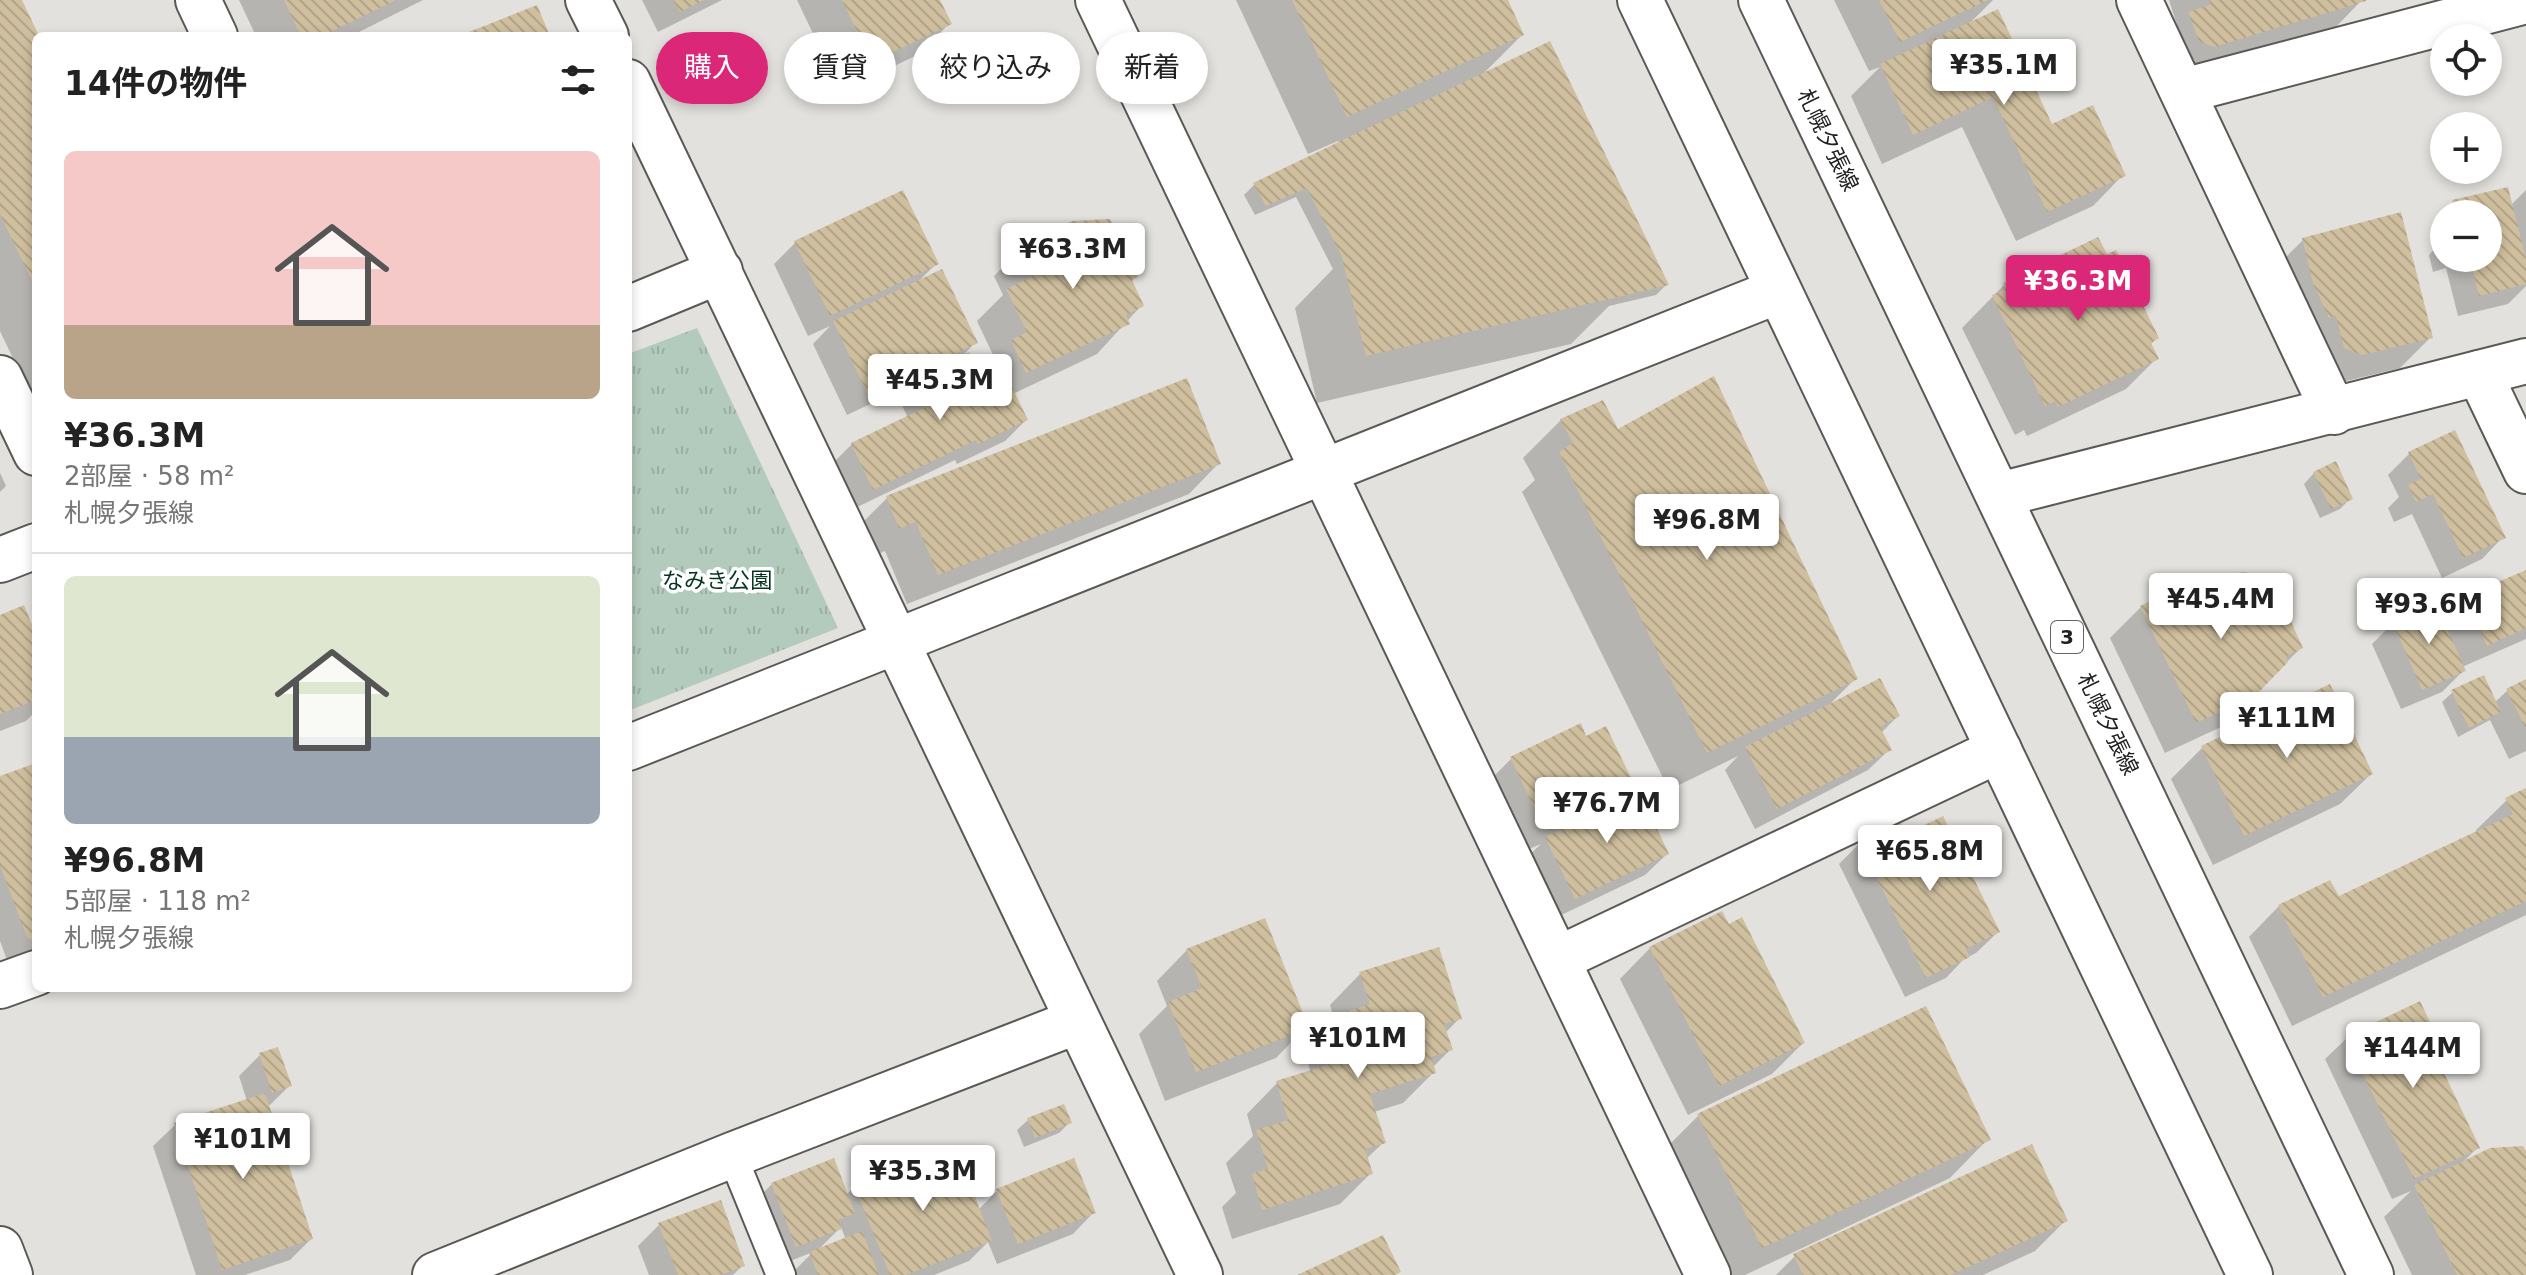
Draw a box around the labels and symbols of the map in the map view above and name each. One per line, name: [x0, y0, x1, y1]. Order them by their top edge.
pin: ¥35.1M: [1939, 39, 2069, 107]
street label: 札幌夕張線: [1793, 85, 1863, 195]
pin: ¥63.3M: [1008, 223, 1138, 291]
pin: ¥36.3M: [2013, 255, 2143, 323]
pin: ¥45.3M: [875, 354, 1005, 422]
pin: ¥96.8M: [1642, 494, 1772, 562]
park label: なみき公園: [662, 568, 772, 593]
pin: ¥45.4M: [2156, 573, 2286, 641]
pin: ¥93.6M: [2364, 578, 2494, 646]
road number: 3: [2051, 621, 2083, 653]
street label: 札幌夕張線: [2073, 669, 2143, 779]
pin: ¥111M: [2231, 692, 2343, 760]
pin: ¥76.7M: [1542, 777, 1672, 845]
pin: ¥65.8M: [1865, 825, 1995, 893]
pin: ¥101M: [1302, 1012, 1414, 1080]
pin: ¥144M: [2357, 1022, 2469, 1090]
pin: ¥101M: [187, 1113, 299, 1181]
pin: ¥35.3M: [858, 1145, 988, 1213]

